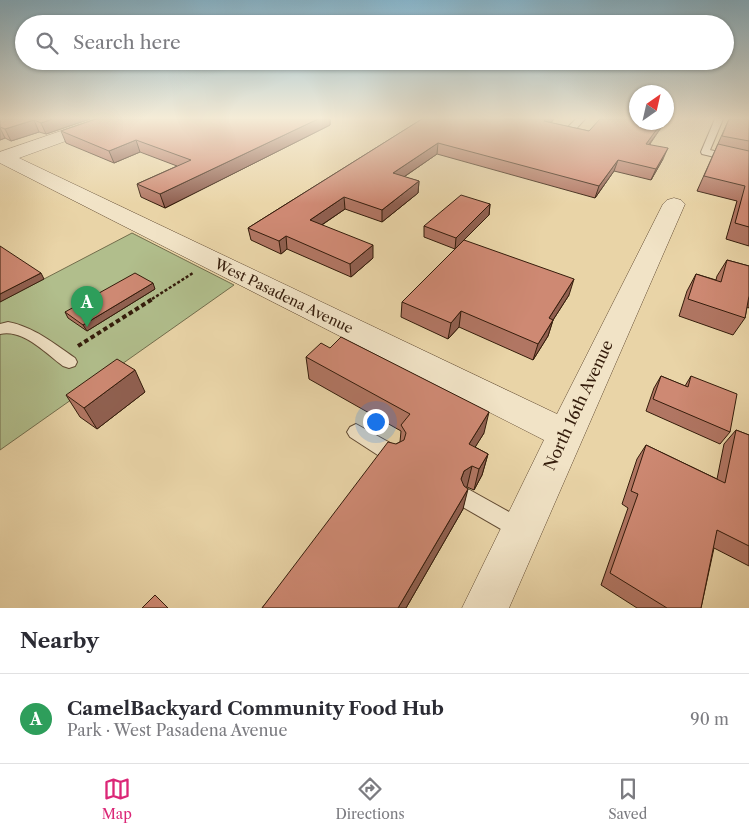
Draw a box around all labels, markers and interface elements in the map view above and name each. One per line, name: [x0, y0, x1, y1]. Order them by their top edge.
search box: [15, 15, 734, 70]
icon: search: [33, 29, 61, 57]
text: Search here: [73, 31, 181, 54]
north arrow: [629, 85, 674, 130]
street label: West Pasadena Avenue: [211, 254, 356, 337]
pin: A: [71, 286, 103, 327]
street label: North 16th Avenue: [539, 337, 617, 473]
your location: [363, 409, 389, 435]
text: Nearby: [20, 628, 99, 653]
text: CamelBackyard Community Food Hub: [67, 697, 444, 720]
text: A: [30, 709, 42, 729]
text: 90 m: [690, 709, 729, 729]
text: Park · West Pasadena Avenue: [67, 720, 287, 740]
tab: Map: [102, 775, 132, 823]
tab: Directions: [335, 775, 405, 823]
tab: Saved: [608, 775, 647, 823]

